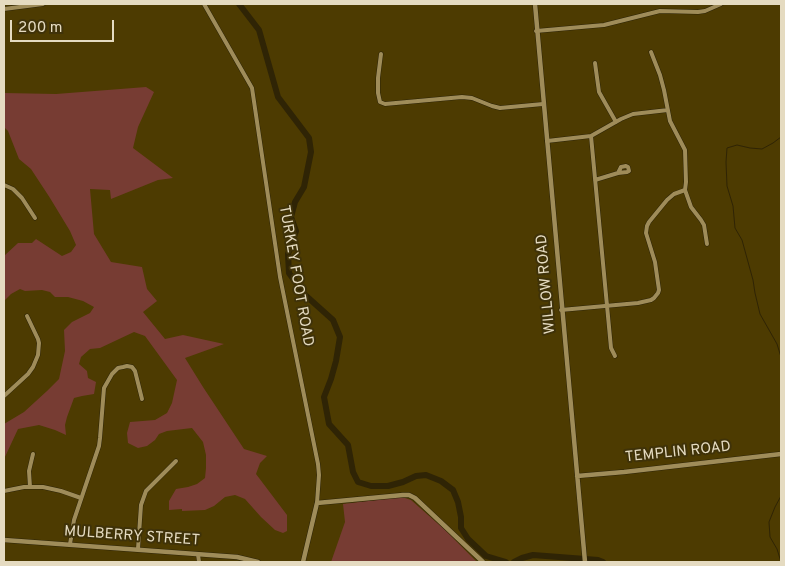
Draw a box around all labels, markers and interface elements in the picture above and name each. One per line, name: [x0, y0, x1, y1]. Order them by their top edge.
scale bar: [12, 10, 116, 42]
text: 200 m: [18, 19, 63, 38]
street label: TURKEY FOOT ROAD: [274, 204, 316, 348]
street label: WILLOW ROAD: [534, 233, 560, 335]
street label: TEMPLIN ROAD: [624, 439, 732, 467]
street label: MULBERRY STREET: [63, 523, 201, 551]

